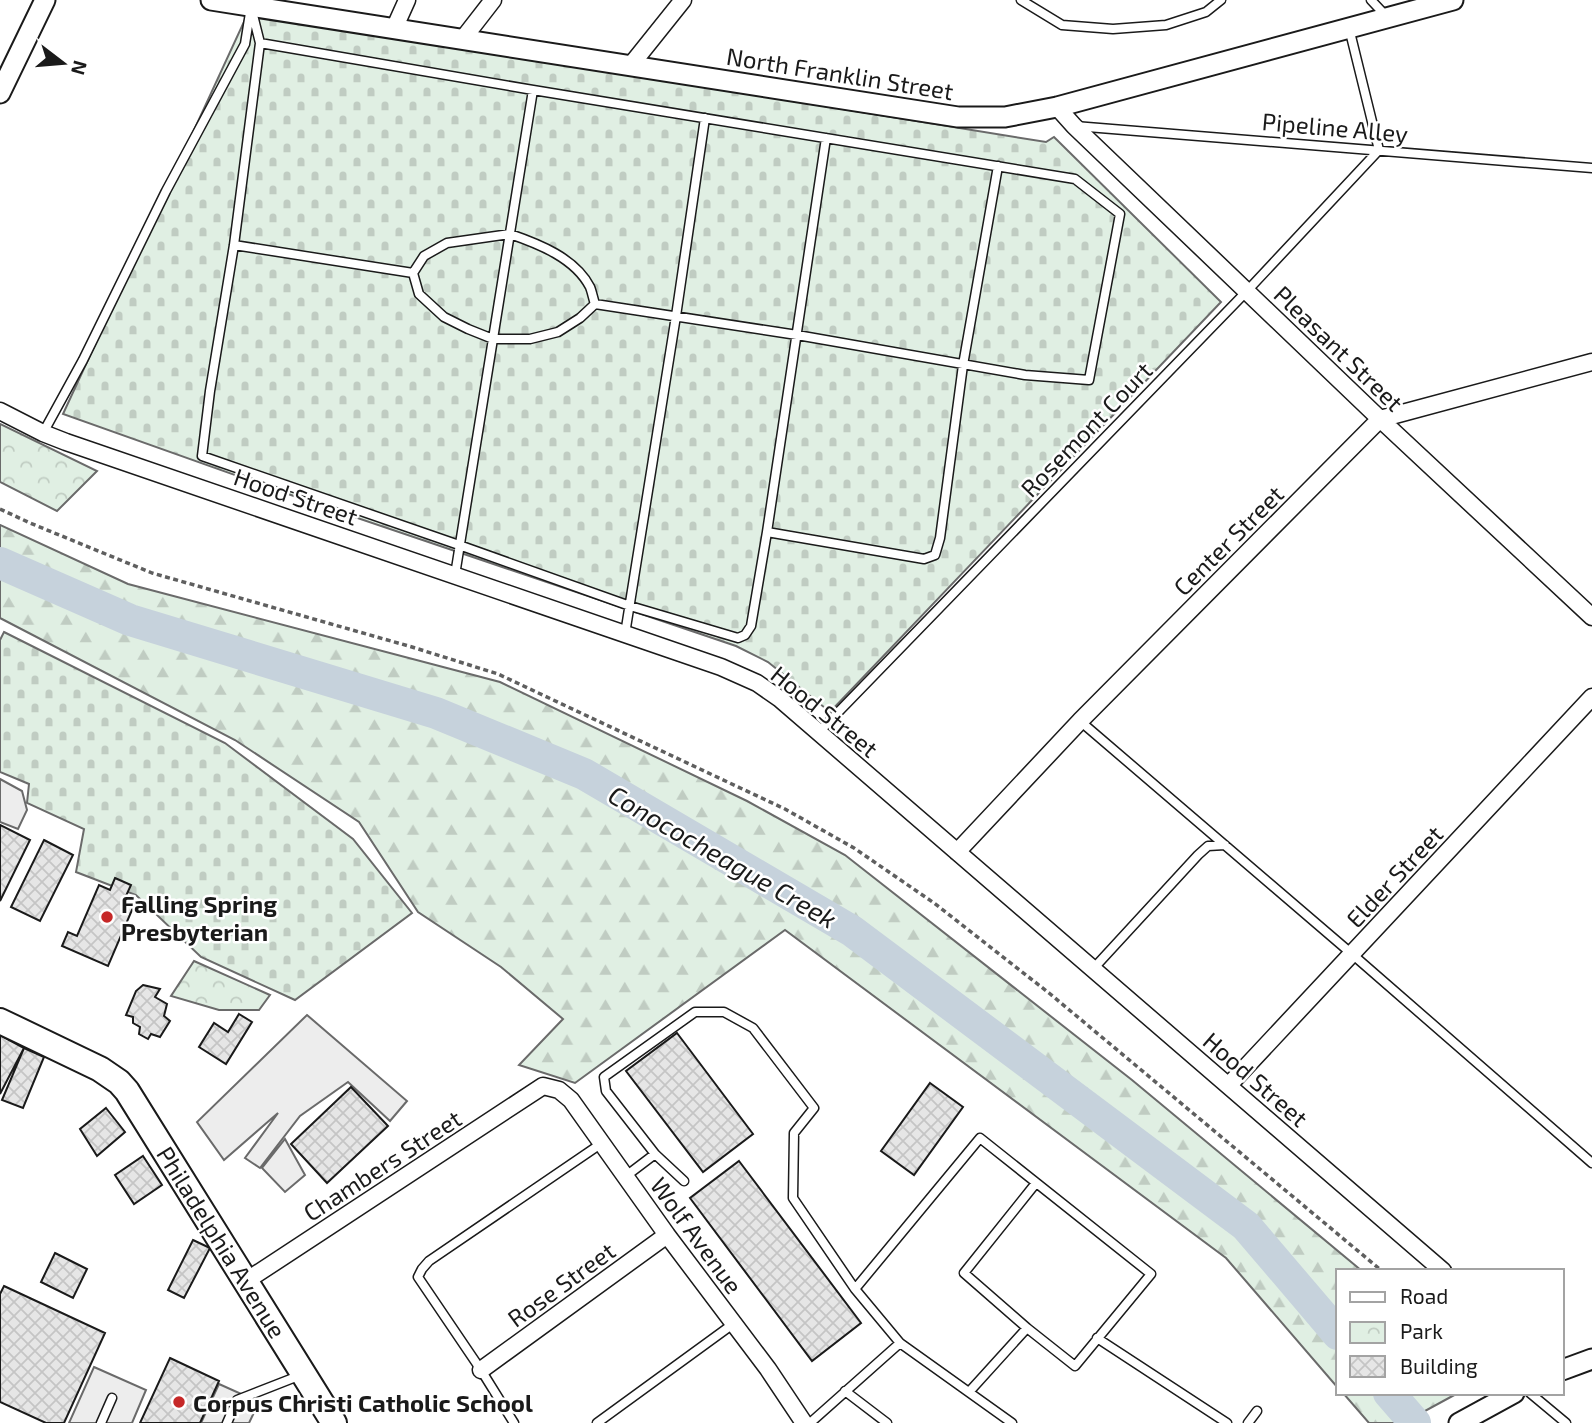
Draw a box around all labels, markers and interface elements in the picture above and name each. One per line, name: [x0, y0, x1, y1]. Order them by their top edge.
north arrow: [28, 28, 98, 98]
street label: North Franklin Street: [725, 41, 955, 105]
text: N: [67, 58, 93, 78]
street label: Pipeline Alley: [1261, 106, 1409, 148]
street label: Pleasant Street: [1269, 279, 1409, 417]
street label: Rosemont Court: [1014, 356, 1158, 502]
street label: Hood Street: [230, 461, 362, 531]
street label: Center Street: [1167, 479, 1289, 601]
street label: Hood Street: [766, 659, 884, 763]
water label: Conococheague Creek: [603, 778, 843, 934]
street label: Elder Street: [1340, 819, 1448, 933]
place label: Falling Spring Presbyterian: [121, 889, 277, 946]
marker: Falling Spring Presbyterian: [99, 909, 115, 925]
street label: Hood Street: [1198, 1026, 1314, 1132]
street label: Chambers Street: [298, 1103, 466, 1227]
street label: Philadelphia Avenue: [151, 1141, 293, 1343]
street label: Wolf Avenue: [645, 1171, 749, 1299]
street label: Rose Street: [502, 1235, 620, 1333]
legend: [1336, 1269, 1564, 1395]
text: Road: [1400, 1283, 1448, 1308]
text: Park: [1400, 1318, 1443, 1343]
text: Building: [1400, 1353, 1478, 1378]
place label: Corpus Christi Catholic School: [193, 1388, 533, 1417]
marker: Corpus Christi Catholic School: [171, 1394, 187, 1410]

